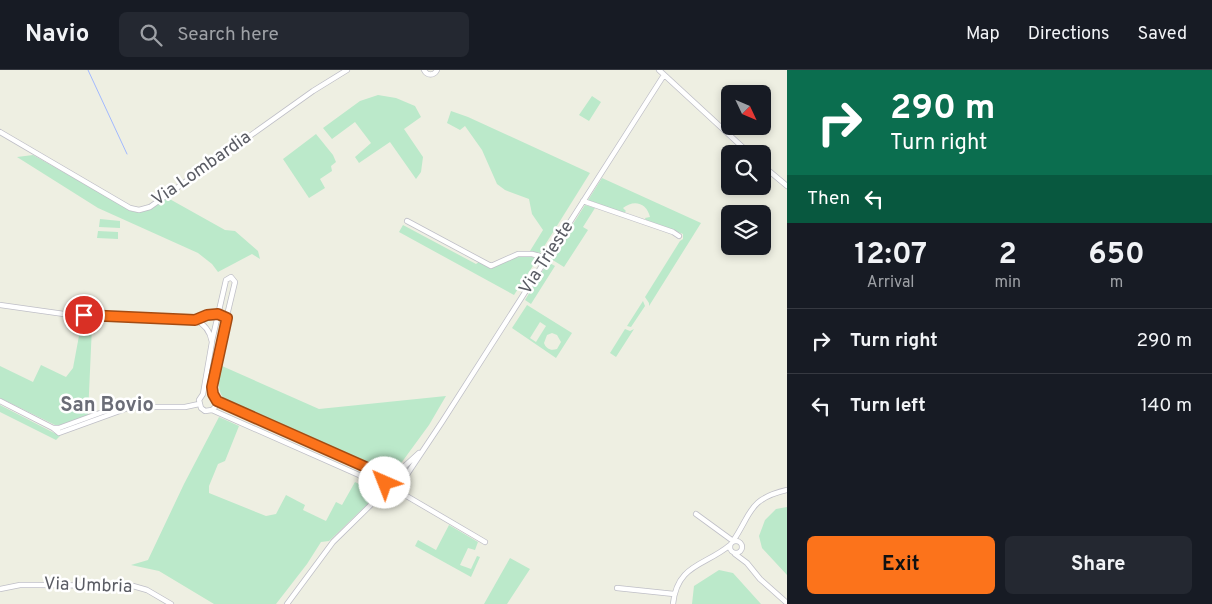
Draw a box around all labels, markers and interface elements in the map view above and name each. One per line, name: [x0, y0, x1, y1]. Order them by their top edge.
search box: [119, 12, 469, 57]
text: Navio: [25, 20, 89, 50]
icon: search: [137, 21, 165, 49]
text: Search here: [177, 23, 279, 47]
text: Map: [966, 23, 1000, 46]
text: Directions: [1028, 23, 1110, 46]
text: Saved: [1138, 23, 1187, 46]
north arrow: [721, 85, 771, 135]
map controls: [721, 85, 771, 255]
text: 290 m: [890, 87, 995, 131]
icon: right: [807, 90, 872, 155]
street label: Via Lombardia: [148, 126, 256, 212]
text: Turn right: [890, 130, 987, 157]
button: search: [721, 145, 771, 195]
icon: left: [860, 185, 888, 213]
text: Then: [807, 187, 850, 211]
button: layers: [721, 205, 771, 255]
street label: Via Trieste: [515, 217, 579, 299]
text: 12:07: [854, 237, 927, 274]
text: 2: [999, 237, 1017, 274]
text: 650: [1088, 237, 1145, 274]
text: Arrival: [867, 273, 915, 293]
text: min: [994, 273, 1021, 293]
text: m: [1110, 273, 1123, 293]
pin: [63, 294, 105, 336]
icon: arrive: [70, 301, 98, 329]
icon: right: [807, 327, 835, 355]
text: Turn right: [850, 329, 938, 353]
text: 290 m: [1136, 329, 1192, 353]
icon: left: [807, 392, 835, 420]
district label: San Bovio: [60, 393, 154, 419]
text: Turn left: [850, 394, 926, 418]
text: 140 m: [1141, 394, 1192, 418]
position arrow: [358, 456, 410, 508]
button: Exit: [807, 536, 995, 594]
button: Share: [1005, 536, 1192, 594]
street label: Via Umbria: [43, 573, 133, 599]

